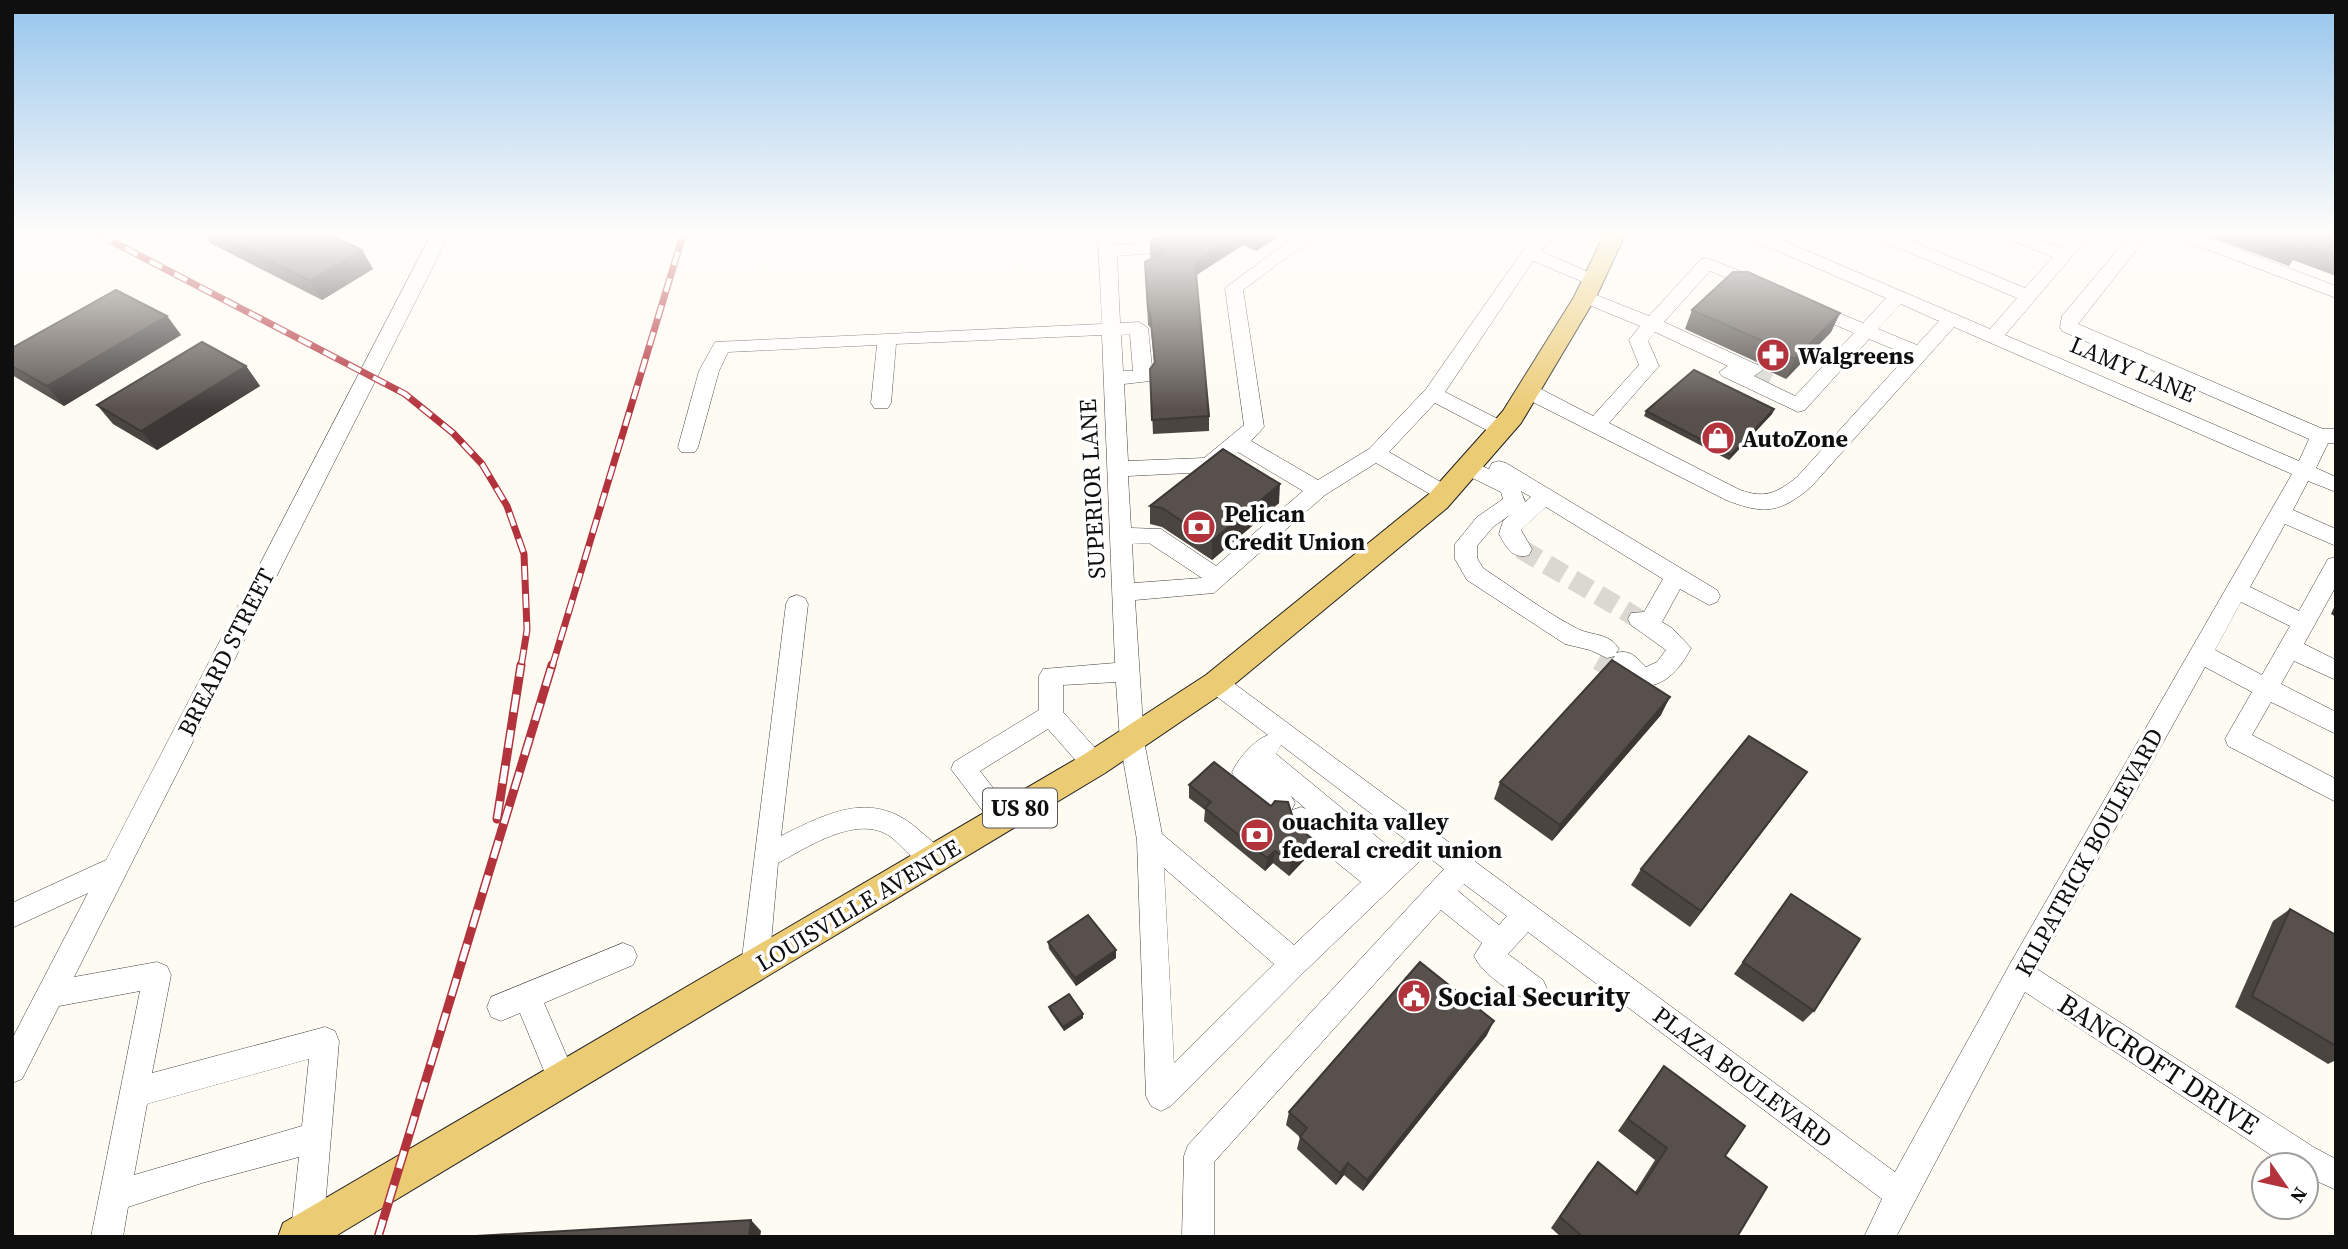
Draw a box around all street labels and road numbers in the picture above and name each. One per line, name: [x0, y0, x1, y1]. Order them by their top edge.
street label: LAMY LANE: [2065, 328, 2201, 410]
street label: SUPERIOR LANE: [1071, 398, 1113, 580]
street label: BREARD STREET: [169, 562, 283, 742]
street label: KILPATRICK BOULEVARD: [2007, 722, 2171, 982]
road number: US 80: [983, 788, 1057, 828]
street label: LOUISVILLE AVENUE: [750, 831, 966, 979]
street label: BANCROFT DRIVE: [2051, 985, 2267, 1143]
street label: PLAZA BOULEVARD: [1646, 999, 1840, 1155]

